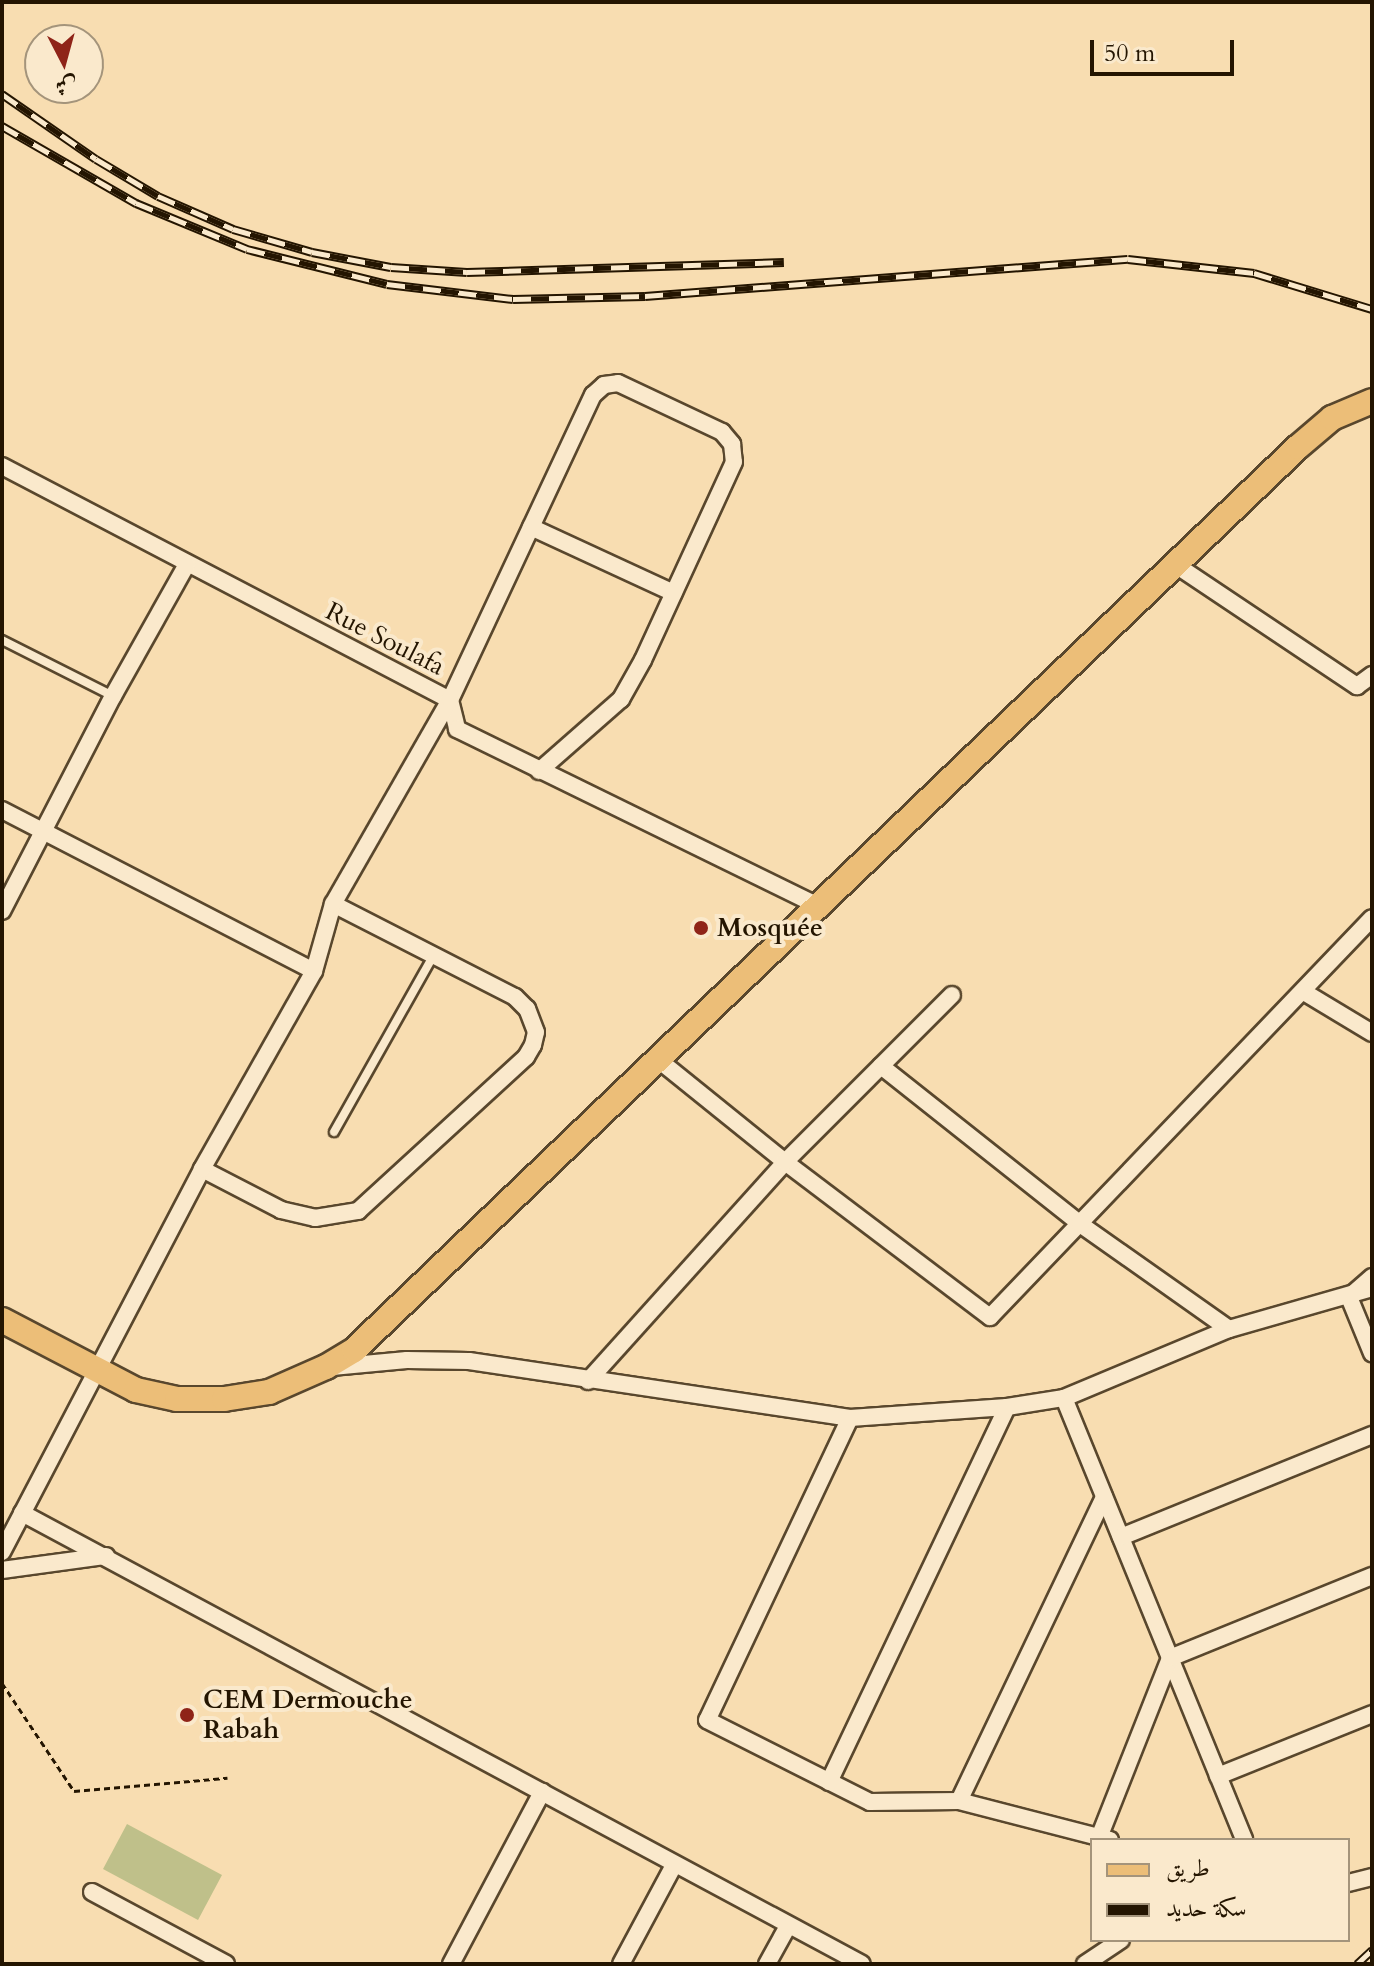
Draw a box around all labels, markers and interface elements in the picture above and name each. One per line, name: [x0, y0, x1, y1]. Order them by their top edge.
north arrow: [24, 24, 104, 104]
scale bar: [1094, 24, 1238, 74]
text: 50 m: [1104, 37, 1155, 70]
text: ش: [54, 70, 79, 102]
street label: Rue Soulafa: [320, 596, 450, 682]
place label: Mosquée: [717, 912, 823, 944]
marker: Mosquée: [692, 919, 710, 937]
place label: CEM Dermouche Rabah: [203, 1684, 412, 1746]
marker: CEM Dermouche Rabah: [178, 1706, 196, 1724]
legend: [1090, 1838, 1350, 1942]
text: طريق: [1166, 1852, 1210, 1885]
text: سكة حديد: [1166, 1892, 1247, 1925]

